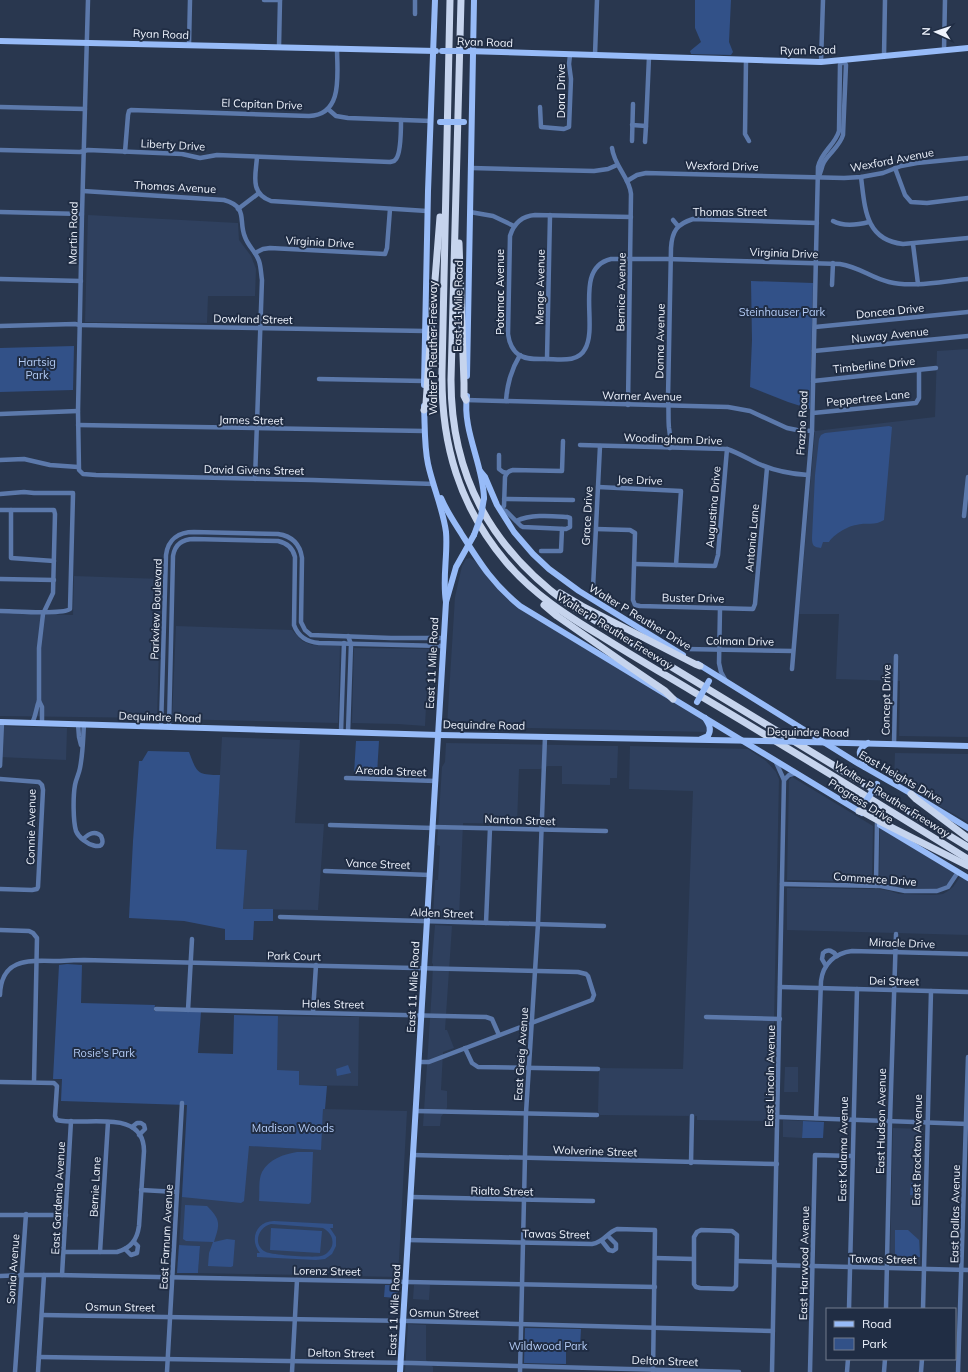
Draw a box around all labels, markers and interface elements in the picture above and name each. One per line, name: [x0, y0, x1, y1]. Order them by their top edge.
north arrow: [916, 12, 956, 52]
street label: Ryan Road: [133, 26, 189, 42]
text: N: [919, 27, 933, 36]
street label: Ryan Road: [457, 34, 513, 50]
street label: Ryan Road: [780, 43, 836, 57]
street label: Dora Drive: [554, 64, 568, 118]
street label: El Capitan Drive: [221, 96, 303, 112]
street label: Liberty Drive: [140, 136, 206, 154]
street label: Wexford Avenue: [849, 145, 935, 175]
street label: Wexford Drive: [685, 158, 759, 174]
street label: Thomas Avenue: [134, 178, 216, 196]
street label: Martin Road: [65, 201, 81, 265]
street label: Thomas Street: [693, 205, 767, 219]
street label: Virginia Drive: [285, 233, 355, 251]
street label: Virginia Drive: [749, 245, 819, 261]
street label: Potomac Avenue: [493, 249, 507, 335]
street label: Menge Avenue: [532, 249, 548, 325]
street label: Bernice Avenue: [613, 252, 629, 332]
street label: East 11 Mile Road: [450, 260, 466, 352]
street label: Walter P Reuther Freeway: [426, 281, 440, 415]
street label: Doncea Drive: [855, 300, 925, 322]
street label: Donna Avenue: [652, 303, 668, 379]
park label: Steinhauser Park: [739, 305, 826, 319]
street label: Dowland Street: [213, 311, 293, 327]
street label: Nuway Avenue: [851, 324, 929, 346]
street label: Timberline Drive: [832, 354, 916, 376]
park label: Hartsig Park: [18, 355, 56, 382]
street label: Peppertree Lane: [825, 387, 911, 409]
street label: Warner Avenue: [602, 388, 682, 404]
street label: Frazho Road: [793, 390, 811, 456]
street label: James Street: [219, 412, 284, 428]
street label: Woodingham Drive: [623, 430, 723, 448]
street label: David Givens Street: [204, 462, 304, 478]
street label: Augustina Drive: [702, 466, 724, 548]
street label: Joe Drive: [617, 472, 663, 488]
street label: Grace Drive: [578, 486, 596, 546]
street label: Antonia Lane: [742, 503, 762, 573]
street label: Parkview Boulevard: [147, 558, 165, 660]
street label: Walter P Reuther Drive: [586, 581, 694, 653]
street label: Walter P Reuther Freeway: [554, 590, 676, 673]
street label: Buster Drive: [662, 590, 724, 606]
street label: East 11 Mile Road: [423, 617, 441, 709]
street label: Colman Drive: [706, 633, 774, 649]
street label: Concept Drive: [878, 664, 894, 736]
street label: Dequindre Road: [118, 709, 202, 725]
street label: Dequindre Road: [443, 717, 525, 733]
street label: Dequindre Road: [767, 724, 849, 740]
street label: East Heights Drive: [857, 747, 945, 807]
street label: Walter P Reuther Freeway: [831, 758, 953, 841]
street label: Areada Street: [355, 763, 427, 779]
street label: Progress Drive: [826, 775, 896, 827]
street label: Connie Avenue: [23, 789, 39, 865]
street label: Nanton Street: [484, 812, 556, 828]
street label: Vance Street: [345, 856, 411, 872]
street label: Commerce Drive: [833, 869, 917, 889]
street label: Alden Street: [410, 905, 474, 921]
street label: Miracle Drive: [869, 935, 935, 951]
street label: East 11 Mile Road: [404, 941, 422, 1033]
street label: Park Court: [267, 949, 321, 963]
street label: Dei Street: [869, 974, 919, 988]
street label: Hales Street: [302, 996, 364, 1012]
street label: East Greig Avenue: [511, 1007, 531, 1101]
street label: East Lincoln Avenue: [762, 1025, 778, 1127]
park label: Rosie's Park: [73, 1046, 135, 1060]
street label: East Hudson Avenue: [873, 1068, 889, 1174]
street label: East Brockton Avenue: [909, 1094, 925, 1206]
street label: East Kalama Avenue: [835, 1096, 851, 1202]
park label: Madison Woods: [252, 1121, 334, 1135]
street label: East Gardenia Avenue: [48, 1141, 68, 1255]
street label: Wolverine Street: [553, 1143, 638, 1159]
street label: Bernie Lane: [86, 1156, 104, 1218]
street label: East Dallas Avenue: [947, 1165, 963, 1263]
street label: Rialto Street: [470, 1183, 534, 1199]
street label: East Farnum Avenue: [156, 1184, 176, 1290]
street label: East Harwood Avenue: [796, 1206, 812, 1320]
street label: Tawas Street: [522, 1226, 590, 1242]
street label: Sonia Avenue: [4, 1234, 22, 1304]
street label: Tawas Street: [849, 1251, 917, 1267]
street label: Lorenz Street: [293, 1263, 361, 1279]
street label: East 11 Mile Road: [385, 1264, 403, 1356]
street label: Osmun Street: [85, 1299, 155, 1315]
street label: Osmun Street: [409, 1305, 479, 1321]
legend: [826, 1308, 956, 1360]
text: Road: [862, 1316, 891, 1331]
text: Park: [862, 1336, 888, 1351]
park label: Wildwood Park: [509, 1339, 588, 1353]
street label: Delton Street: [308, 1345, 375, 1361]
street label: Delton Street: [631, 1353, 699, 1369]

